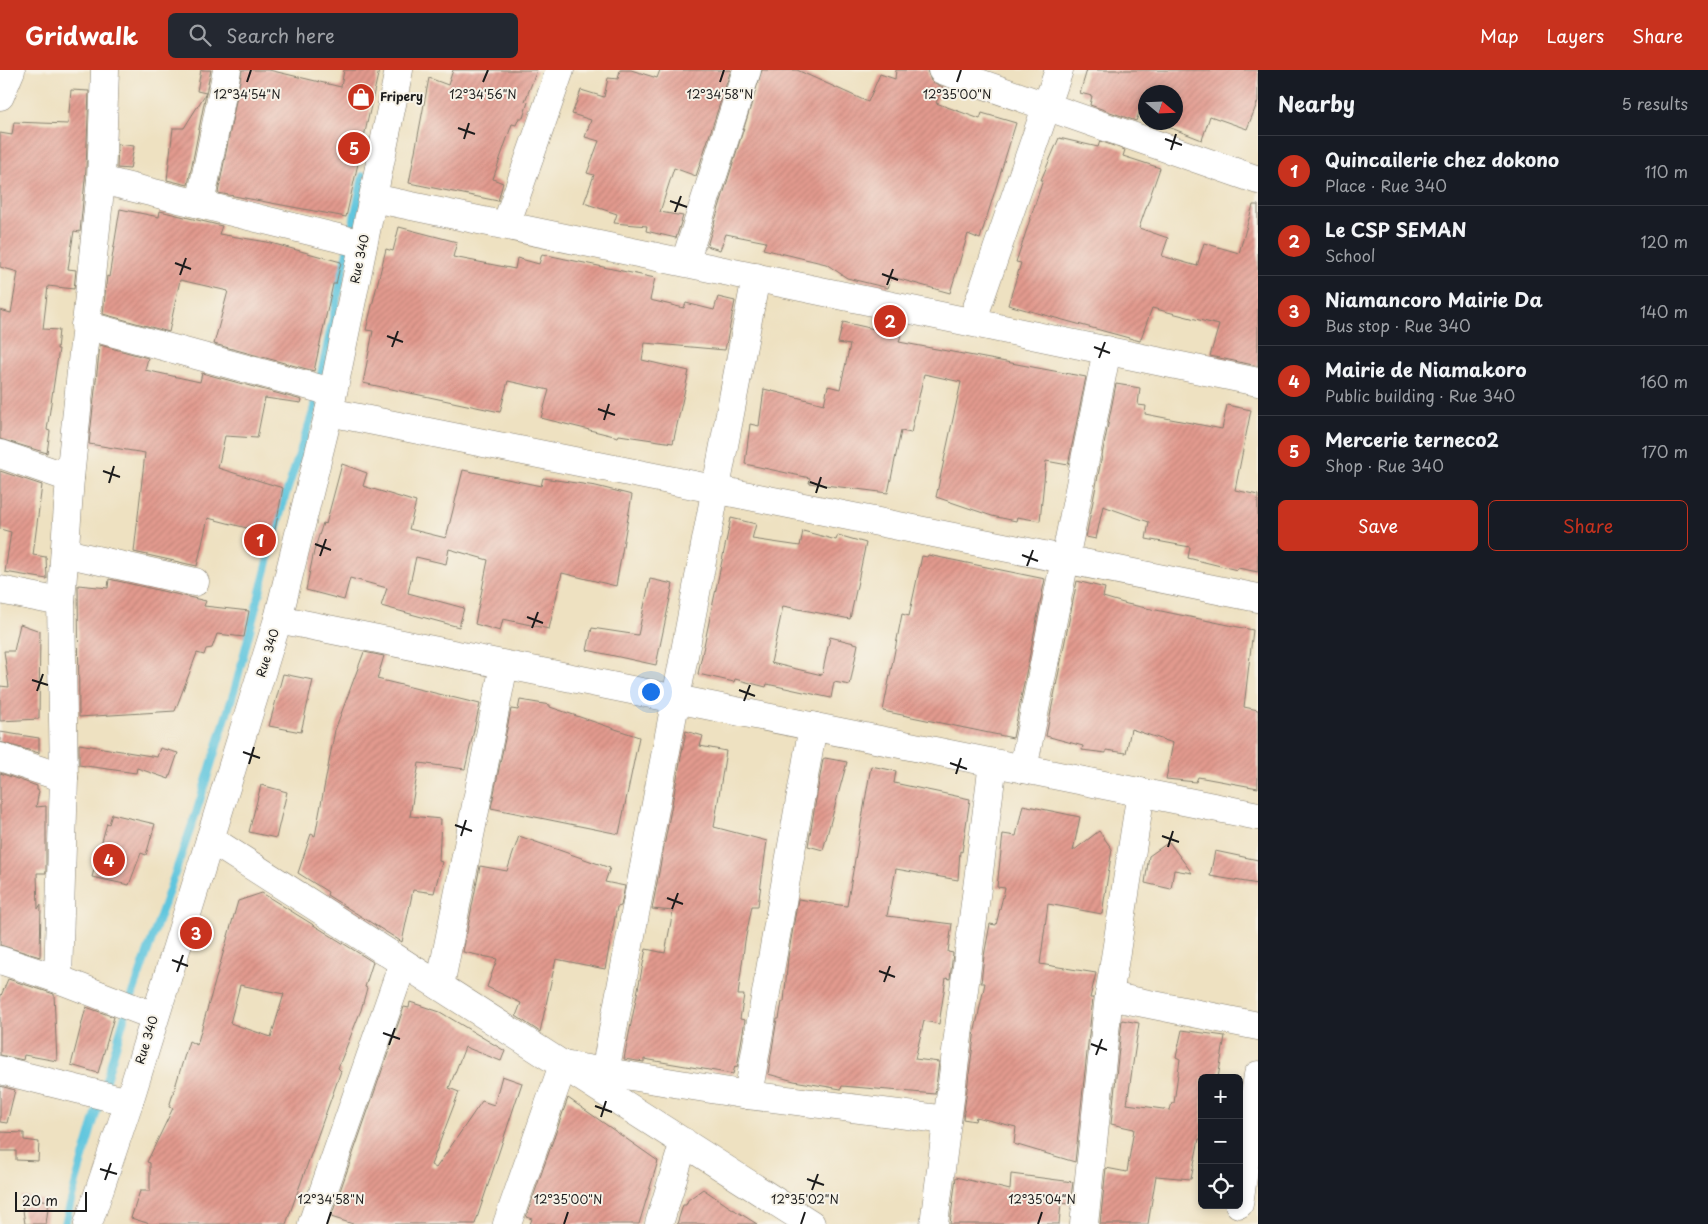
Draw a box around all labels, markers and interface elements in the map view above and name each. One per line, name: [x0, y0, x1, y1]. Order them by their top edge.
search box: [168, 13, 518, 58]
text: Gridwalk: [25, 17, 138, 53]
icon: search: [186, 21, 214, 49]
text: Search here: [226, 21, 335, 49]
text: Map: [1480, 22, 1519, 49]
text: Layers: [1547, 22, 1604, 49]
text: Share: [1632, 22, 1683, 49]
shop icon: Fripery: [346, 82, 376, 112]
text: 12°34'54"N: [213, 85, 281, 103]
text: 12°34'56"N: [449, 85, 517, 103]
text: 12°34'58"N: [687, 85, 753, 103]
text: 12°35'00"N: [923, 85, 991, 103]
north arrow: [1138, 85, 1183, 130]
place label: Fripery: [380, 87, 423, 105]
text: Nearby: [1278, 87, 1355, 119]
text: 5 results: [1621, 91, 1688, 115]
pin: 5: [338, 129, 370, 167]
text: Quincailerie chez dokono: [1325, 145, 1559, 173]
text: 1: [1290, 159, 1298, 183]
text: 110 m: [1645, 159, 1688, 183]
text: Place · Rue 340: [1325, 173, 1447, 197]
text: Le CSP SEMAN: [1325, 215, 1467, 243]
text: 2: [1288, 229, 1300, 253]
text: 120 m: [1641, 229, 1688, 253]
street label: Rue 340: [345, 232, 373, 285]
text: School: [1325, 243, 1375, 267]
text: Niamancoro Mairie Da: [1325, 285, 1543, 313]
text: 3: [1289, 299, 1299, 323]
text: 140 m: [1640, 299, 1688, 323]
pin: 2: [874, 302, 906, 340]
text: Bus stop · Rue 340: [1325, 313, 1471, 337]
text: Mairie de Niamakoro: [1325, 355, 1527, 383]
text: 4: [1289, 369, 1299, 393]
text: 160 m: [1640, 369, 1688, 393]
text: Public building · Rue 340: [1325, 383, 1515, 407]
text: Mercerie terneco2: [1325, 425, 1499, 453]
text: 5: [1289, 439, 1299, 463]
text: 170 m: [1642, 439, 1688, 463]
text: Shop · Rue 340: [1325, 453, 1444, 477]
button: Save: [1278, 500, 1478, 551]
button: Share: [1488, 500, 1688, 551]
pin: 1: [244, 521, 276, 559]
street label: Rue 340: [251, 626, 283, 679]
your location: [638, 679, 664, 705]
pin: 4: [93, 841, 125, 879]
pin: 3: [180, 914, 212, 952]
street label: Rue 340: [130, 1013, 162, 1066]
map controls: [1198, 1074, 1243, 1209]
button: +: [1198, 1074, 1243, 1119]
button: −: [1198, 1119, 1243, 1164]
button: locate: [1198, 1164, 1243, 1209]
scale bar: [15, 1189, 88, 1212]
text: 20 m: [22, 1190, 58, 1211]
text: 12°34'58"N: [298, 1190, 364, 1208]
text: 12°35'00"N: [534, 1190, 602, 1208]
text: 12°35'02"N: [771, 1190, 839, 1208]
text: 12°35'04"N: [1008, 1190, 1076, 1208]

